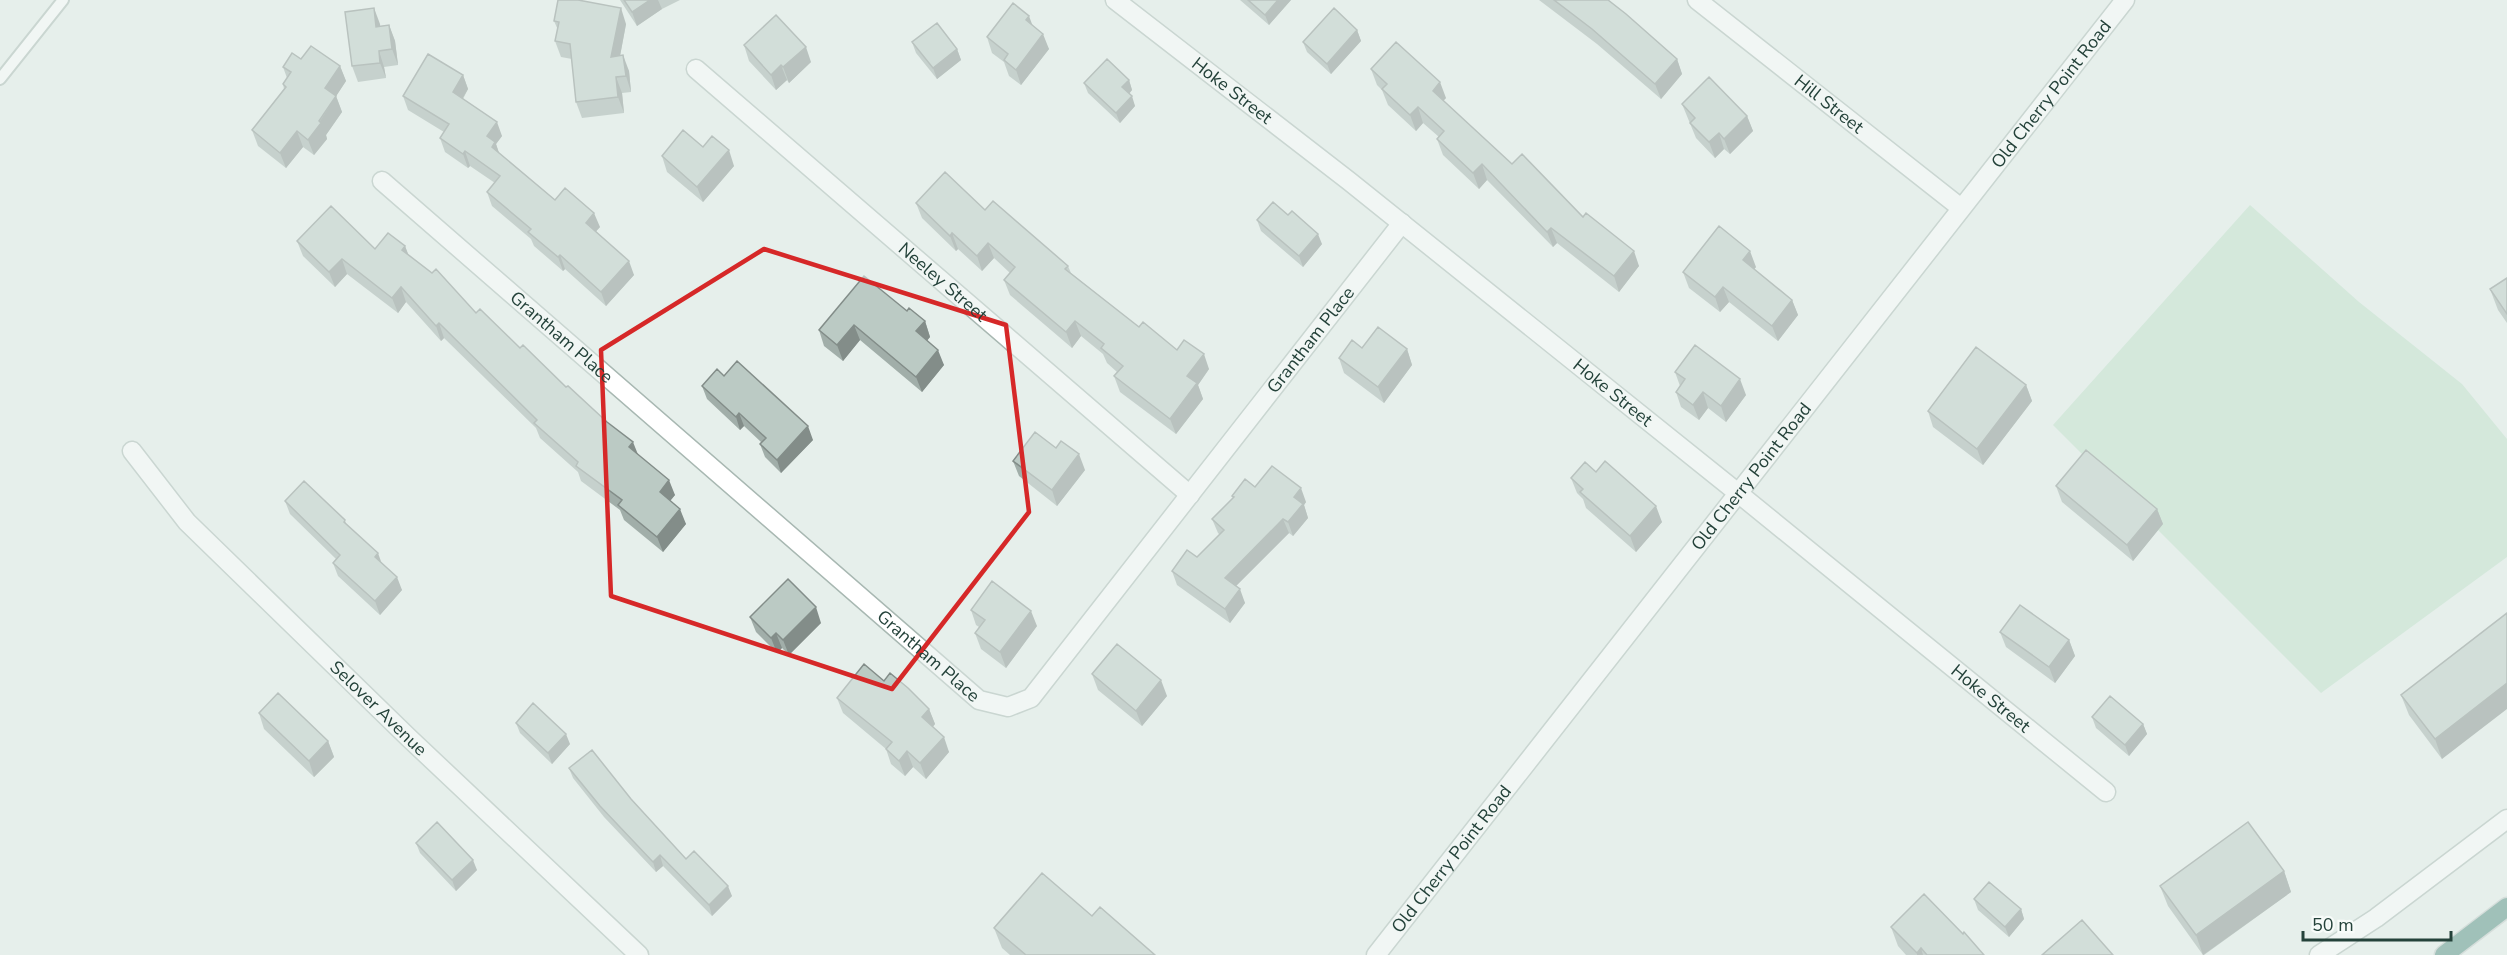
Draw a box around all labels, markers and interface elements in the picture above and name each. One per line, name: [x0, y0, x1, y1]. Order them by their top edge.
street label: Old Cherry Point Road: [1986, 15, 2117, 173]
street label: Hoke Street: [1187, 52, 1278, 130]
street label: Hill Street: [1789, 69, 1869, 139]
street label: Neeley Street: [893, 237, 993, 327]
street label: Grantham Place: [1261, 282, 1360, 398]
street label: Grantham Place: [505, 286, 618, 389]
street label: Hoke Street: [1568, 353, 1658, 432]
street label: Old Cherry Point Road: [1686, 398, 1817, 556]
street label: Grantham Place: [872, 605, 985, 708]
street label: Selover Avenue: [325, 655, 432, 761]
street label: Hoke Street: [1946, 659, 2036, 738]
street label: Old Cherry Point Road: [1386, 780, 1517, 938]
scale bar: [2303, 904, 2452, 942]
text: 50 m: [2312, 913, 2354, 937]

